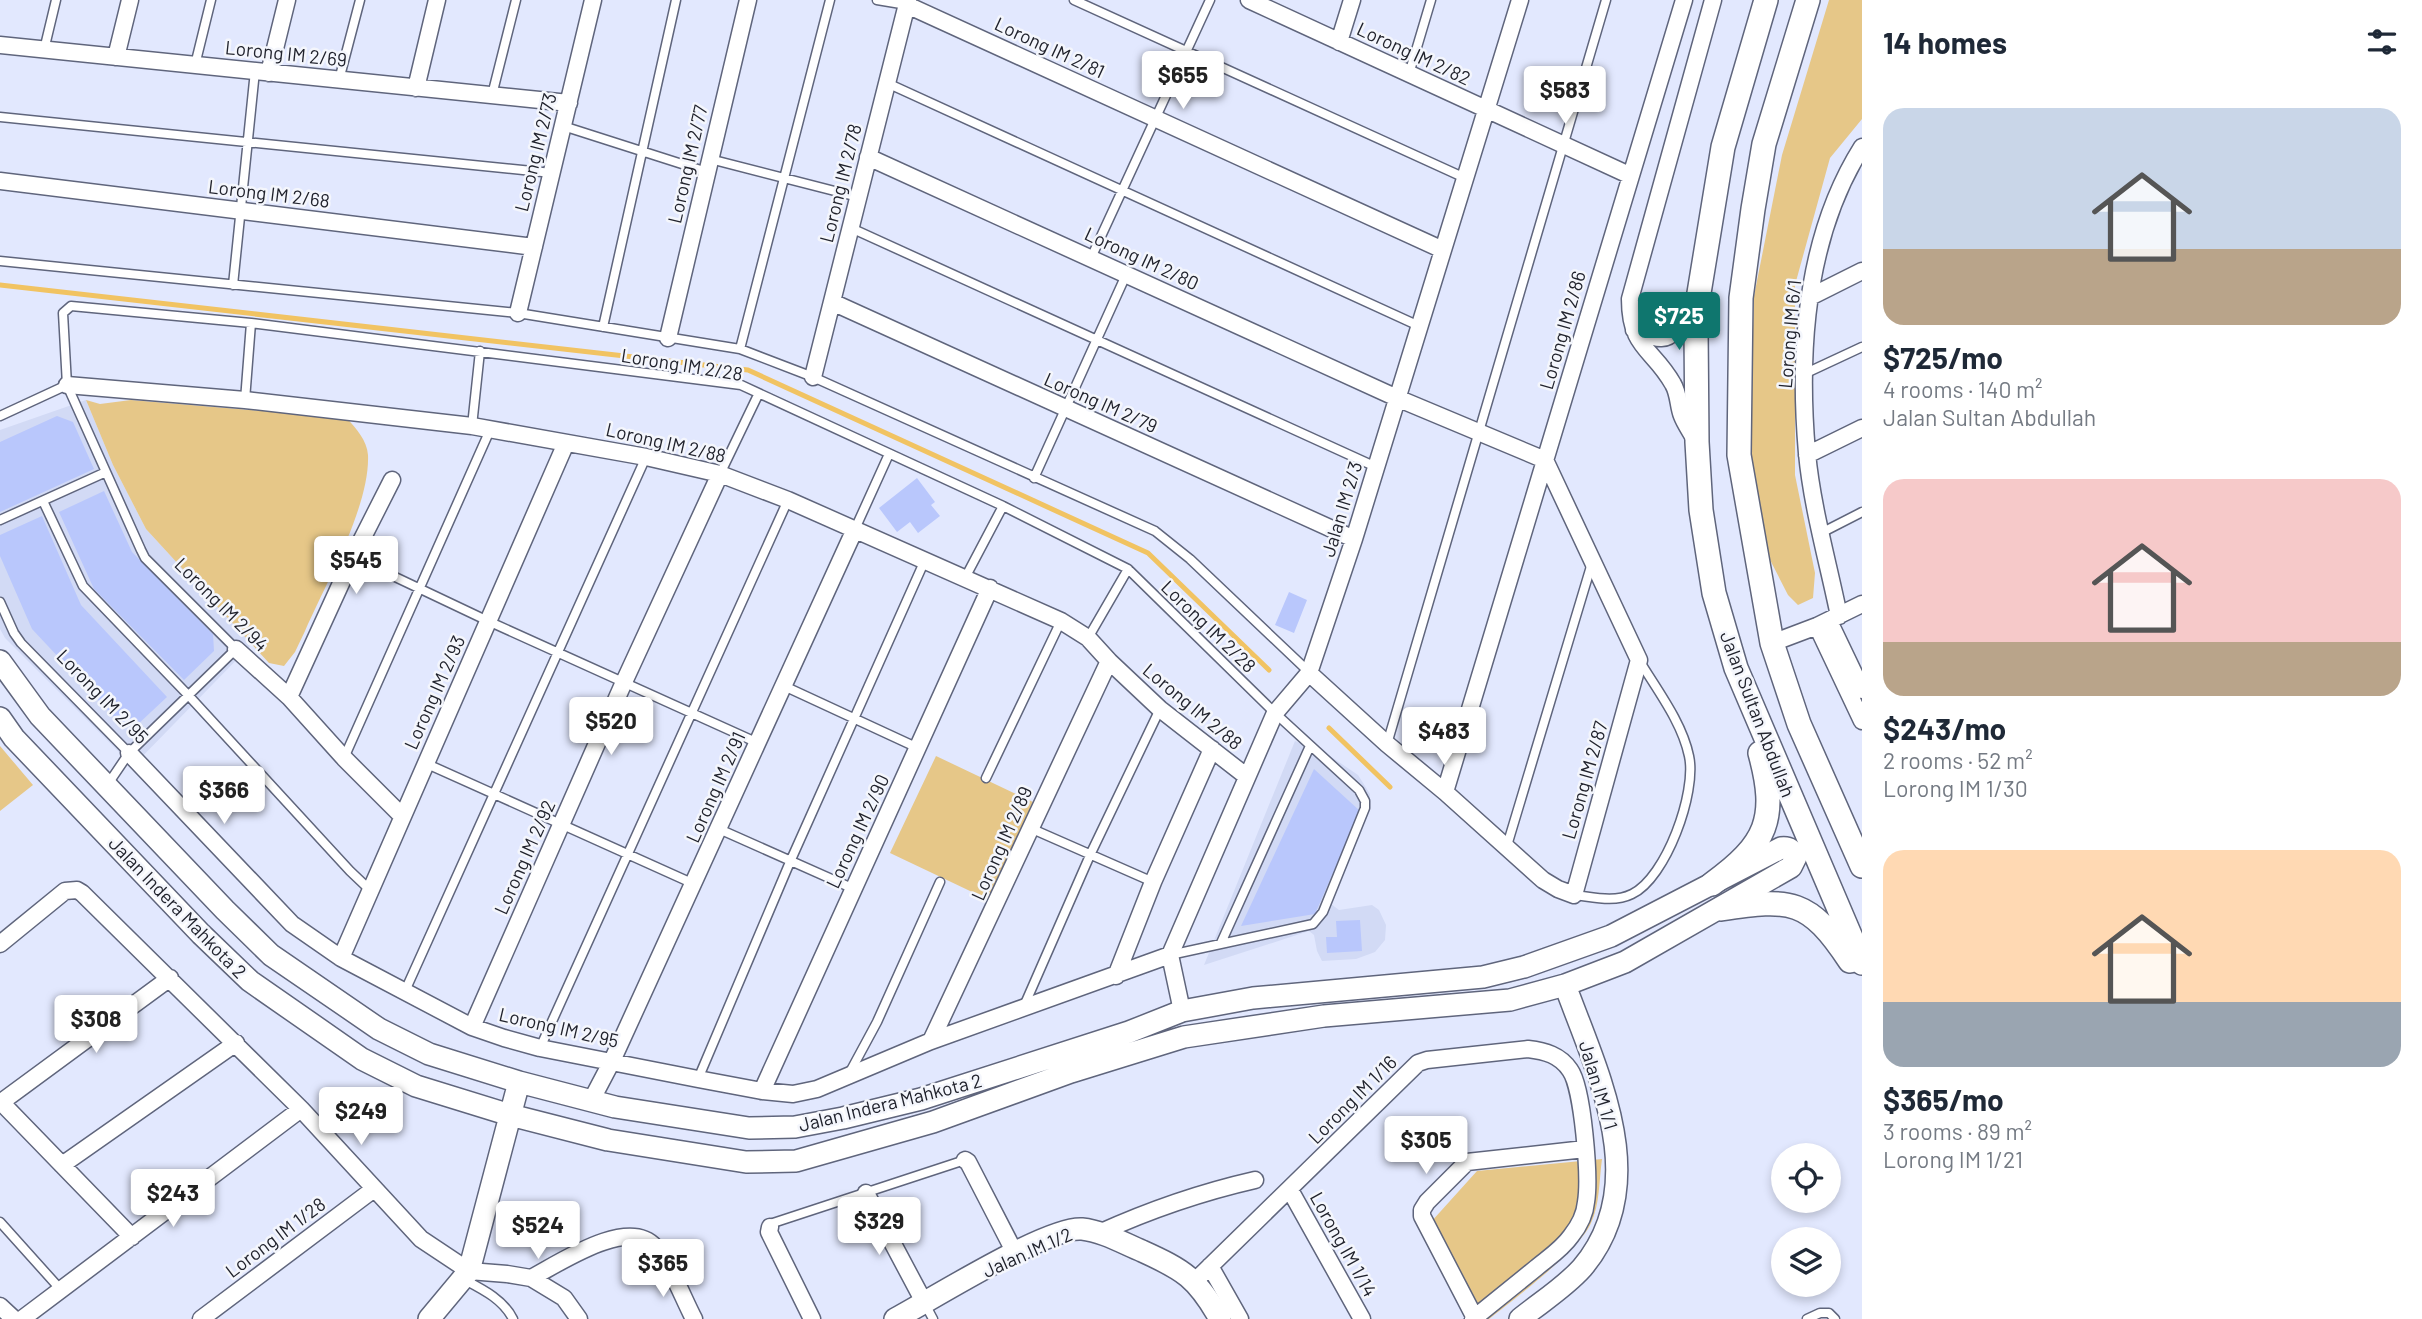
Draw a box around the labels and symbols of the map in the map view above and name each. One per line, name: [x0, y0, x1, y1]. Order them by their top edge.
street label: Lorong IM 2/81: [991, 12, 1109, 82]
street label: Lorong IM 2/82: [1354, 17, 1474, 89]
street label: Lorong IM 2/69: [224, 35, 348, 71]
pin: $655: [1142, 52, 1224, 111]
pin: $583: [1524, 66, 1606, 126]
street label: Lorong IM 2/73: [509, 90, 561, 214]
street label: Lorong IM 2/77: [662, 103, 712, 225]
street label: Lorong IM 2/78: [814, 121, 866, 245]
street label: Lorong IM 2/68: [207, 174, 331, 212]
street label: Lorong IM 2/80: [1081, 222, 1203, 294]
street label: Lorong IM 2/86: [1534, 268, 1590, 392]
street label: Lorong IM 6/1: [1773, 279, 1805, 389]
pin: $725: [1638, 292, 1720, 352]
street label: Lorong IM 2/28: [620, 343, 744, 385]
street label: Lorong IM 2/79: [1041, 367, 1161, 437]
street label: Lorong IM 2/88: [604, 417, 728, 467]
street label: Jalan IM 2/3: [1316, 458, 1366, 560]
pin: $545: [315, 536, 397, 596]
street label: Lorong IM 2/94: [170, 552, 274, 656]
street label: Lorong IM 2/28: [1157, 575, 1261, 677]
street label: Jalan Sultan Abdullah: [1716, 628, 1800, 800]
street label: Lorong IM 2/93: [399, 631, 469, 753]
street label: Lorong IM 2/95: [52, 644, 154, 748]
street label: Lorong IM 2/88: [1139, 658, 1247, 754]
pin: $520: [570, 698, 652, 757]
pin: $483: [1403, 708, 1485, 767]
street label: Lorong IM 2/87: [1556, 718, 1612, 842]
street label: Lorong IM 2/91: [680, 728, 750, 846]
pin: $366: [183, 766, 265, 826]
street label: Lorong IM 2/90: [821, 770, 893, 892]
street label: Lorong IM 2/89: [966, 782, 1036, 904]
street label: Lorong IM 2/92: [489, 796, 559, 918]
street label: Jalan Indera Mahkota 2: [104, 831, 252, 983]
pin: $308: [55, 996, 137, 1055]
street label: Lorong IM 2/95: [497, 1002, 621, 1052]
street label: Jalan IM 1/1: [1575, 1038, 1623, 1132]
street label: Lorong IM 1/16: [1303, 1050, 1401, 1148]
street label: Jalan Indera Mahkota 2: [796, 1068, 984, 1136]
pin: $249: [320, 1088, 402, 1147]
pin: $305: [1385, 1116, 1467, 1176]
pin: $243: [132, 1170, 214, 1229]
street label: Lorong IM 1/14: [1306, 1188, 1382, 1300]
street label: Lorong IM 1/28: [220, 1192, 330, 1282]
pin: $329: [838, 1198, 920, 1257]
pin: $524: [497, 1202, 579, 1261]
street label: Jalan IM 1/2: [979, 1222, 1075, 1282]
pin: $365: [622, 1240, 704, 1299]

